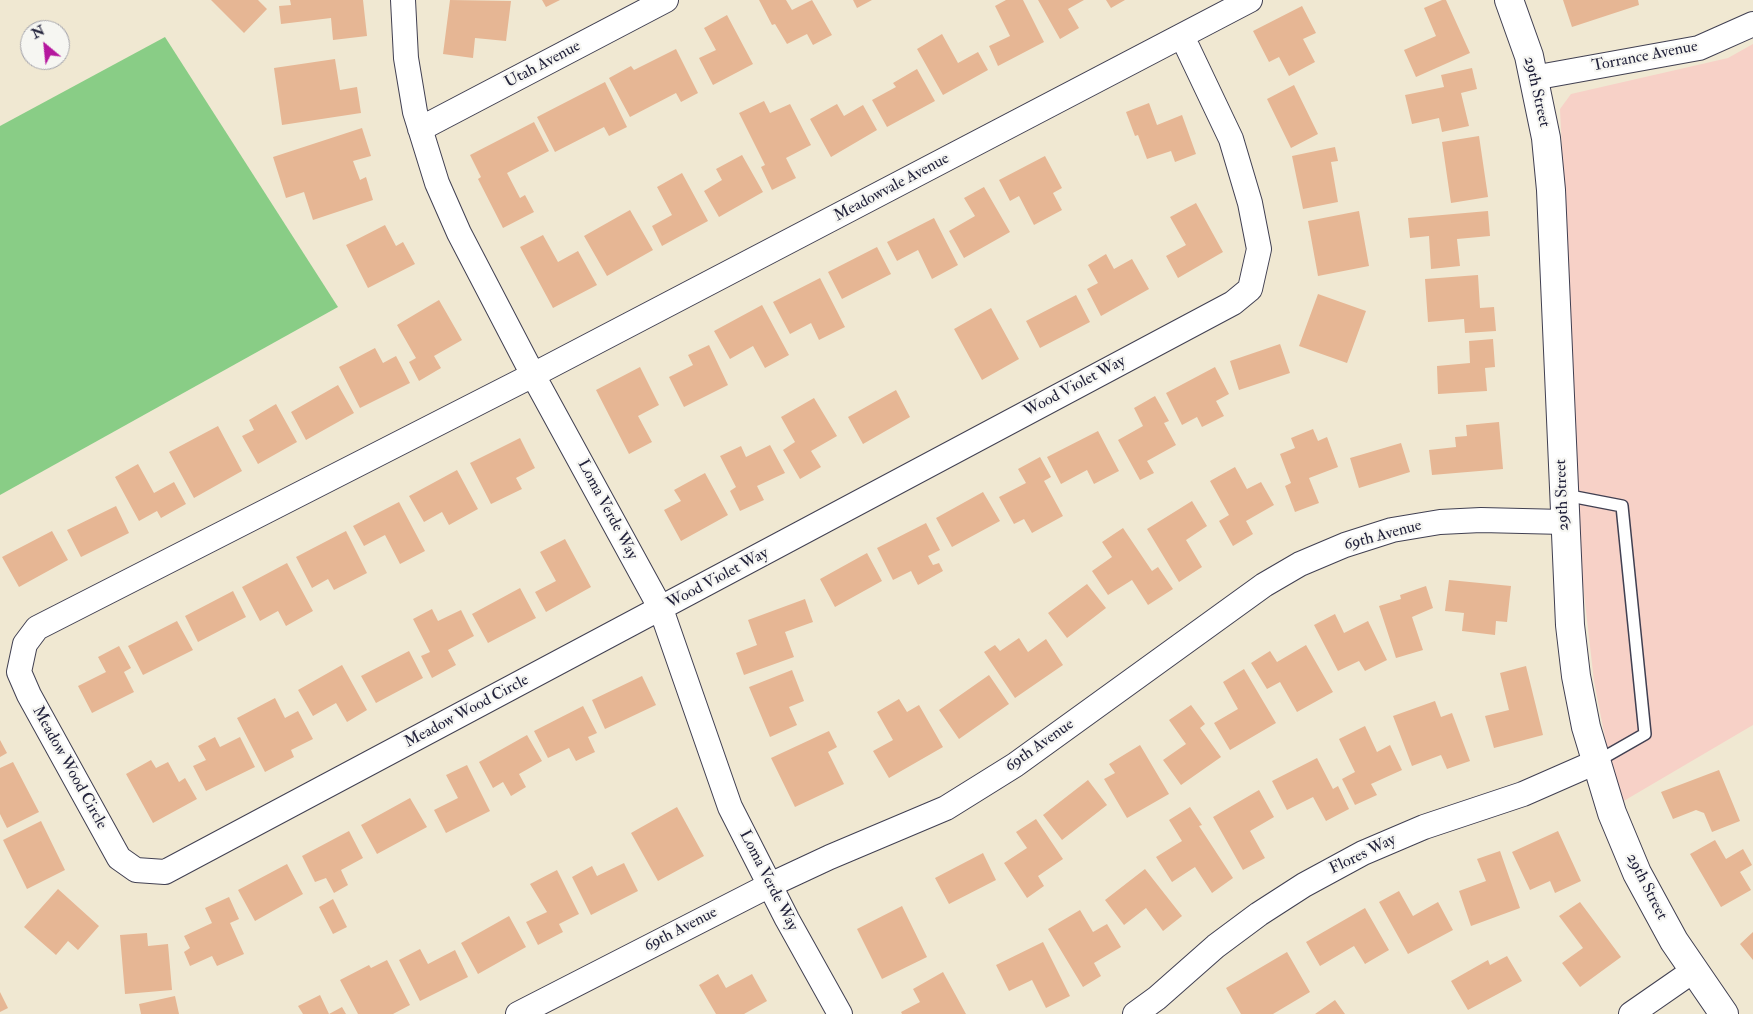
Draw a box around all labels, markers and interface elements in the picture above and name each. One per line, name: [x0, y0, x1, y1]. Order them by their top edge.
north arrow: [20, 20, 70, 70]
text: N: [29, 22, 48, 43]
street label: Utah Avenue: [502, 37, 584, 93]
street label: Torrance Avenue: [1591, 37, 1699, 77]
street label: 29th Street: [1519, 55, 1553, 129]
street label: Meadowvale Avenue: [831, 150, 953, 226]
street label: Wood Violet Way: [1021, 352, 1129, 422]
street label: Loma Verde Way: [573, 457, 641, 563]
street label: 29th Street: [1552, 459, 1574, 531]
street label: 69th Avenue: [1342, 516, 1424, 556]
street label: Wood Violet Way: [664, 544, 772, 614]
street label: Meadow Wood Circle: [402, 671, 532, 753]
street label: Meadow Wood Circle: [27, 703, 111, 833]
street label: 69th Avenue: [1002, 715, 1078, 777]
street label: Loma Verde Way: [734, 827, 802, 935]
street label: Flores Way: [1327, 831, 1399, 879]
street label: 29th Street: [1621, 851, 1671, 923]
street label: 69th Avenue: [641, 903, 721, 957]

